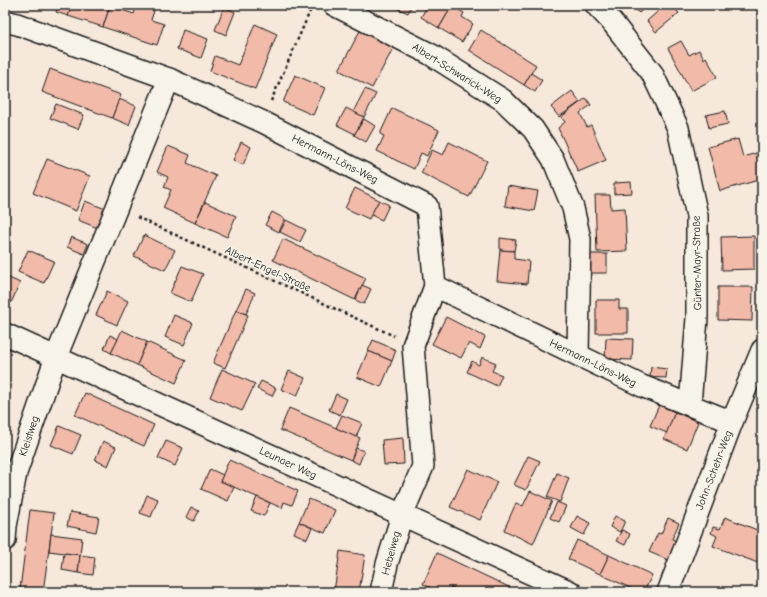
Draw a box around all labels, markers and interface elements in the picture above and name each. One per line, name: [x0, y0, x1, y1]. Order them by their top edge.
street label: Albert-Schwarick-Weg: [410, 40, 504, 106]
street label: Hermann-Löns-Weg: [290, 132, 380, 186]
street label: Günter-Mayr-Straße: [690, 215, 704, 310]
street label: Albert-Engel-Straße: [223, 243, 313, 295]
street label: Hermann-Löns-Weg: [547, 336, 639, 390]
street label: Kleistweg: [16, 414, 42, 458]
street label: John-Schehr-Weg: [693, 428, 735, 512]
street label: Leunaer Weg: [257, 444, 319, 482]
street label: Hebelweg: [379, 530, 403, 576]

